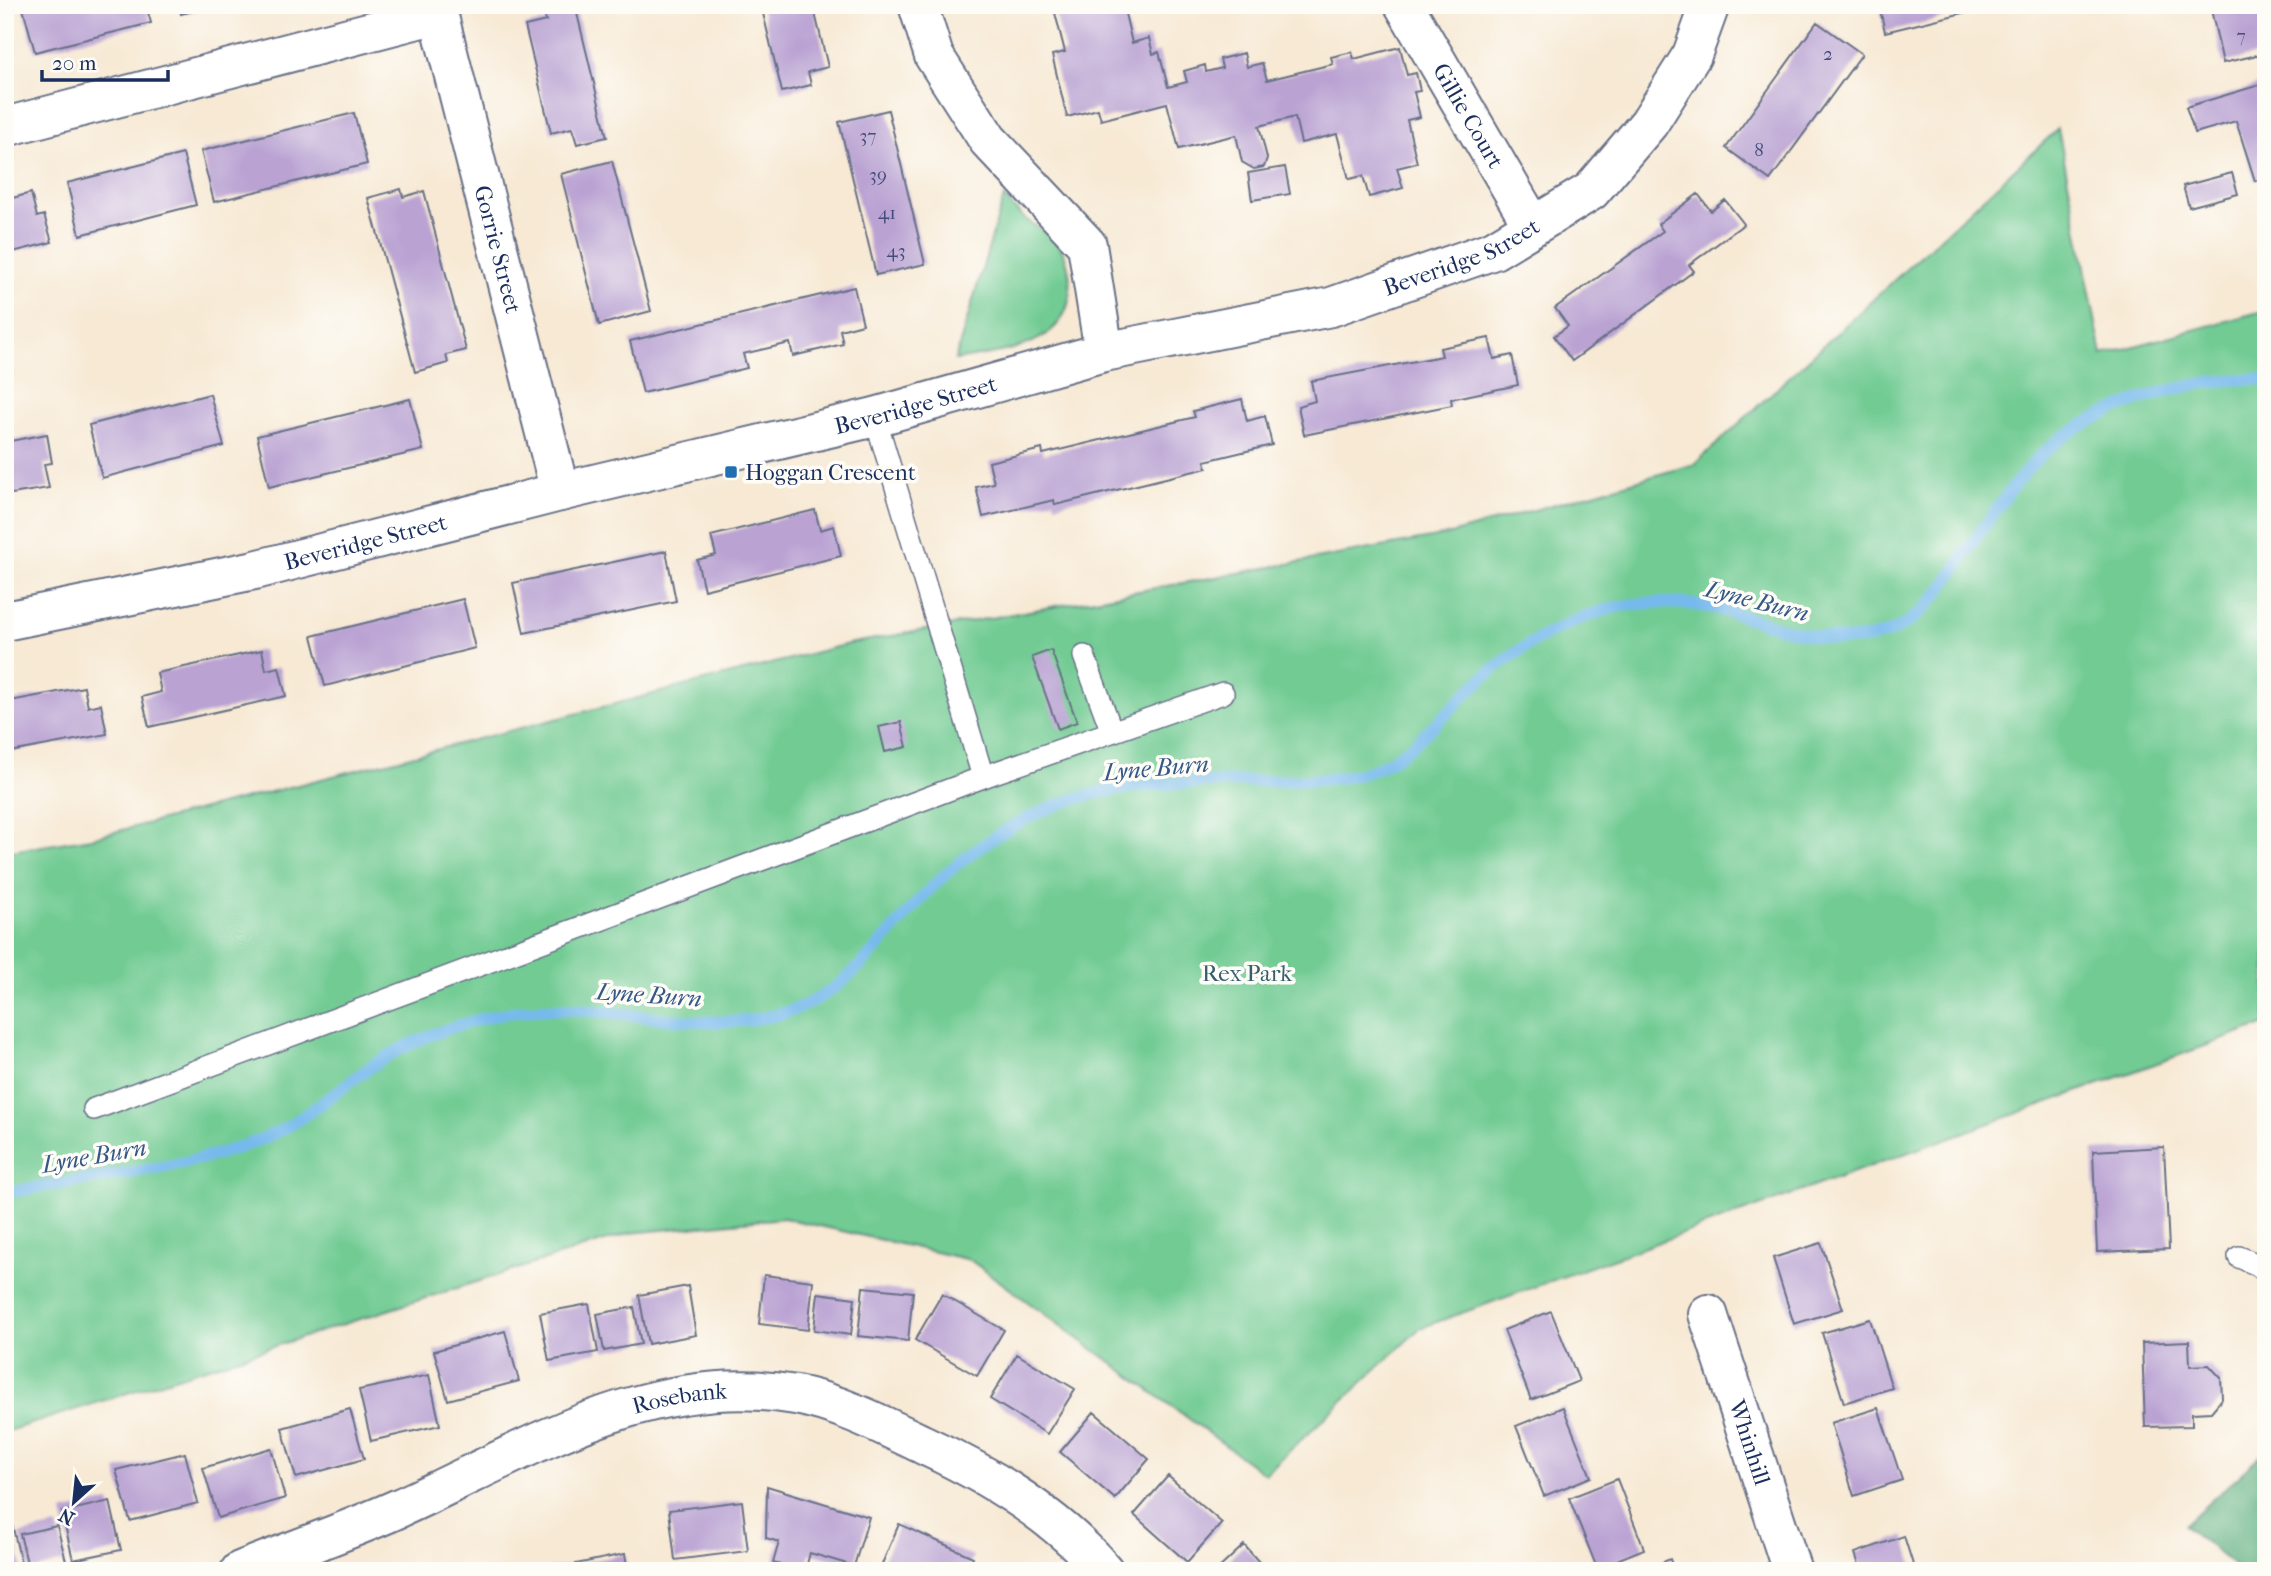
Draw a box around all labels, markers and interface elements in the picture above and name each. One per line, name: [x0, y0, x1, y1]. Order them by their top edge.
house number: 7: [2236, 25, 2246, 47]
scale bar: [42, 38, 168, 82]
house number: 2: [1823, 43, 1833, 65]
text: 20 m: [52, 51, 97, 75]
street label: Gillie Court: [1427, 59, 1509, 173]
house number: 37: [860, 125, 876, 147]
house number: 8: [1754, 139, 1764, 161]
house number: 39: [869, 164, 887, 186]
street label: Gorrie Street: [468, 182, 527, 316]
house number: 41: [878, 202, 896, 224]
street label: Beveridge Street: [1380, 213, 1544, 302]
house number: 43: [886, 240, 906, 262]
street label: Beveridge Street: [832, 370, 1000, 440]
place label: Hoggan Crescent: [745, 459, 916, 486]
marker: Hoggan Crescent: [723, 464, 739, 480]
street label: Beveridge Street: [281, 509, 450, 576]
water label: Lyne Burn: [1700, 574, 1812, 627]
water label: Lyne Burn: [1100, 749, 1210, 787]
park label: Rex Park: [1202, 960, 1293, 987]
water label: Lyne Burn: [593, 977, 703, 1013]
water label: Lyne Burn: [38, 1133, 148, 1179]
street label: Rosebank: [629, 1377, 729, 1420]
street label: Whinhill: [1723, 1395, 1776, 1489]
north arrow: [38, 1468, 108, 1538]
text: N: [55, 1503, 78, 1529]

